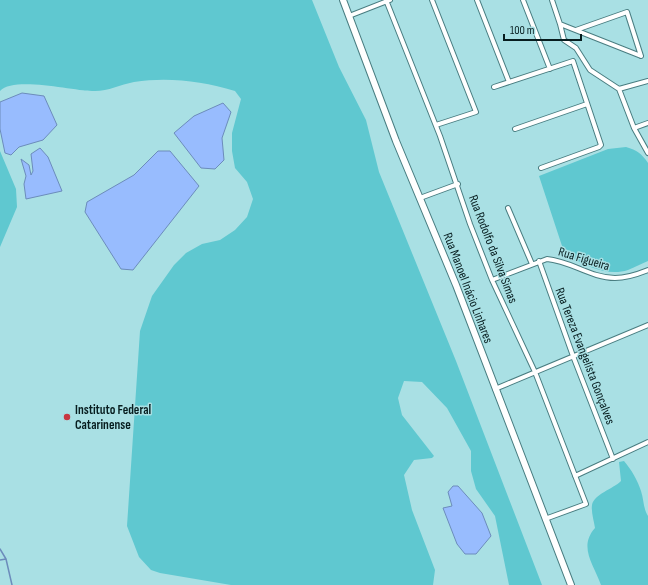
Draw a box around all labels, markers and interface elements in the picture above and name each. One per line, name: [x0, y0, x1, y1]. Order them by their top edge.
scale bar: [504, 16, 581, 42]
text: 100 m: [510, 23, 535, 38]
street label: Rua Rodolfo da Silva Simas: [465, 193, 521, 306]
street label: Rua Manoel Inácio Linhares: [440, 231, 497, 346]
street label: Rua Figueira: [556, 244, 612, 274]
street label: Rua Tereza Evangelista Gonçalves: [552, 285, 619, 427]
place label: Instituto Federal Catarinense: [75, 402, 152, 433]
marker: Instituto Federal Catarinense: [62, 412, 72, 422]

